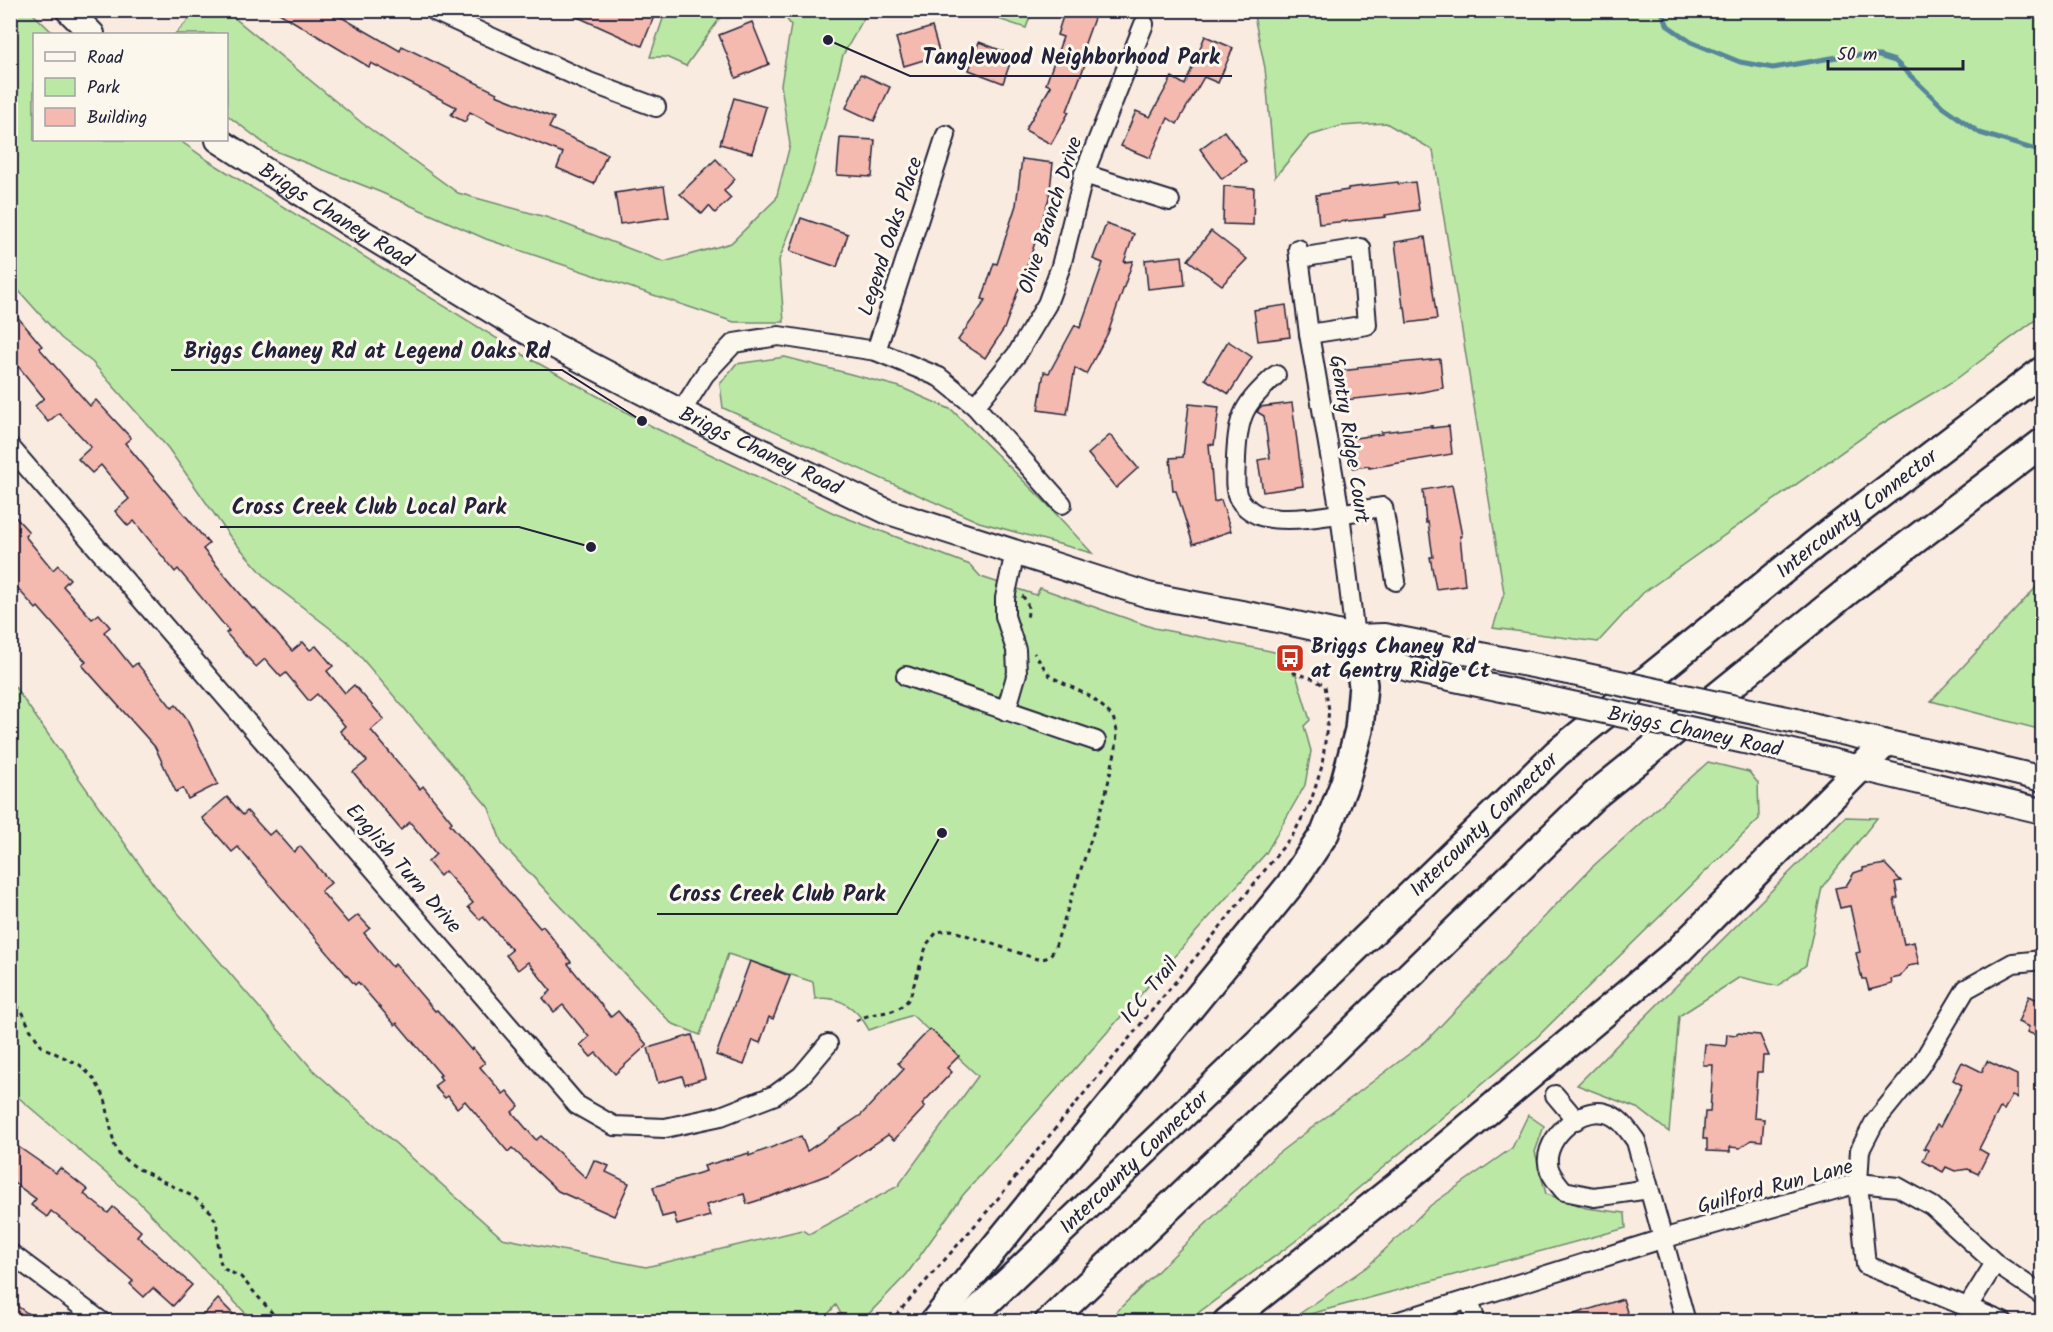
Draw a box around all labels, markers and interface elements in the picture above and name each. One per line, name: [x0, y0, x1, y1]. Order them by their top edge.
legend: [33, 33, 228, 141]
scale bar: [1828, 33, 1963, 71]
callout: Tanglewood Neighborhood Park: [910, 36, 1232, 76]
text: Tanglewood Neighborhood Park: [922, 41, 1221, 76]
text: 50 m: [1837, 41, 1877, 70]
text: Road: [87, 44, 124, 73]
text: Park: [87, 74, 120, 103]
text: Building: [87, 104, 147, 133]
street label: Olive Branch Drive: [1010, 132, 1093, 299]
street label: Legend Oaks Place: [850, 152, 933, 320]
street label: Briggs Chaney Road: [251, 155, 420, 278]
callout: Briggs Chaney Rd at Legend Oaks Rd: [171, 330, 562, 370]
text: Briggs Chaney Rd at Legend Oaks Rd: [184, 335, 551, 370]
street label: Gentry Ridge Court: [1319, 353, 1378, 526]
street label: Briggs Chaney Road: [673, 398, 848, 506]
street label: Intercounty Connector: [1769, 441, 1946, 588]
callout: Cross Creek Club Local Park: [220, 487, 519, 527]
text: Cross Creek Club Local Park: [232, 491, 507, 526]
place label: Briggs Chaney Rd at Gentry Ridge Ct: [1311, 631, 1491, 688]
bus stop icon: Briggs Chaney Rd at Gentry Ridge Ct: [1274, 642, 1306, 674]
street label: Briggs Chaney Road: [1605, 698, 1785, 767]
street label: Intercounty Connector: [1402, 744, 1567, 906]
street label: English Turn Drive: [337, 796, 469, 942]
callout: Cross Creek Club Park: [657, 874, 897, 914]
text: Cross Creek Club Park: [669, 878, 886, 913]
street label: ICC Trail: [1113, 950, 1188, 1032]
street label: Intercounty Connector: [1052, 1082, 1218, 1243]
street label: Guilford Run Lane: [1694, 1151, 1858, 1224]

